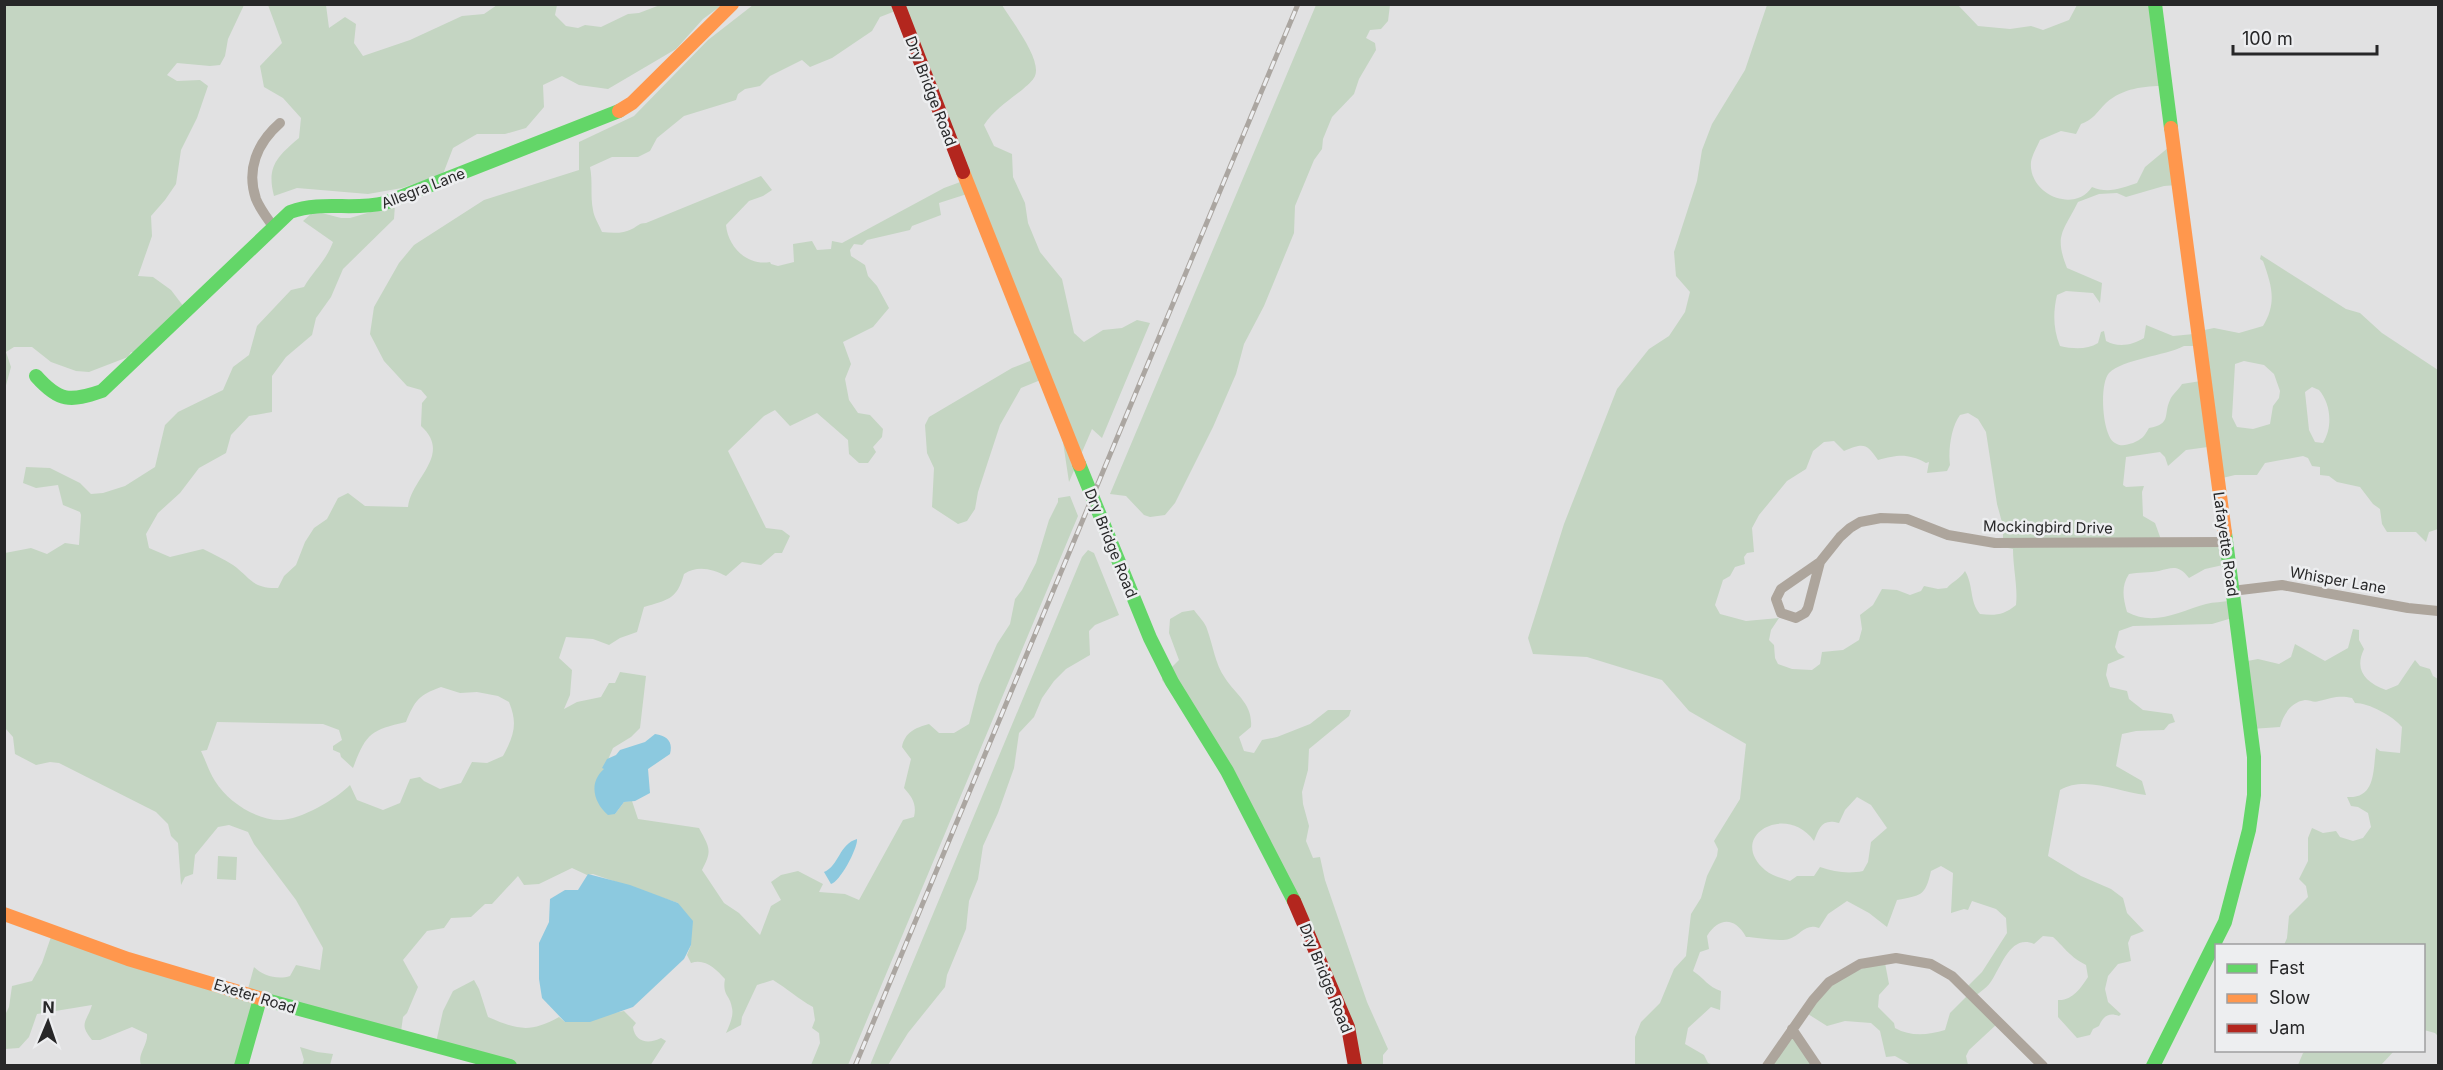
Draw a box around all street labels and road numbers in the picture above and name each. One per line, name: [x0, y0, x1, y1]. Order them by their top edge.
street label: Dry Bridge Road: [901, 33, 961, 149]
street label: Allegra Lane: [378, 163, 468, 213]
street label: Dry Bridge Road: [1080, 486, 1142, 600]
street label: Lafayette Road: [2209, 490, 2243, 598]
street label: Mockingbird Drive: [1983, 516, 2113, 538]
street label: Whisper Lane: [2288, 562, 2388, 598]
street label: Dry Bridge Road: [1295, 921, 1357, 1035]
street label: Exeter Road: [211, 974, 299, 1018]

